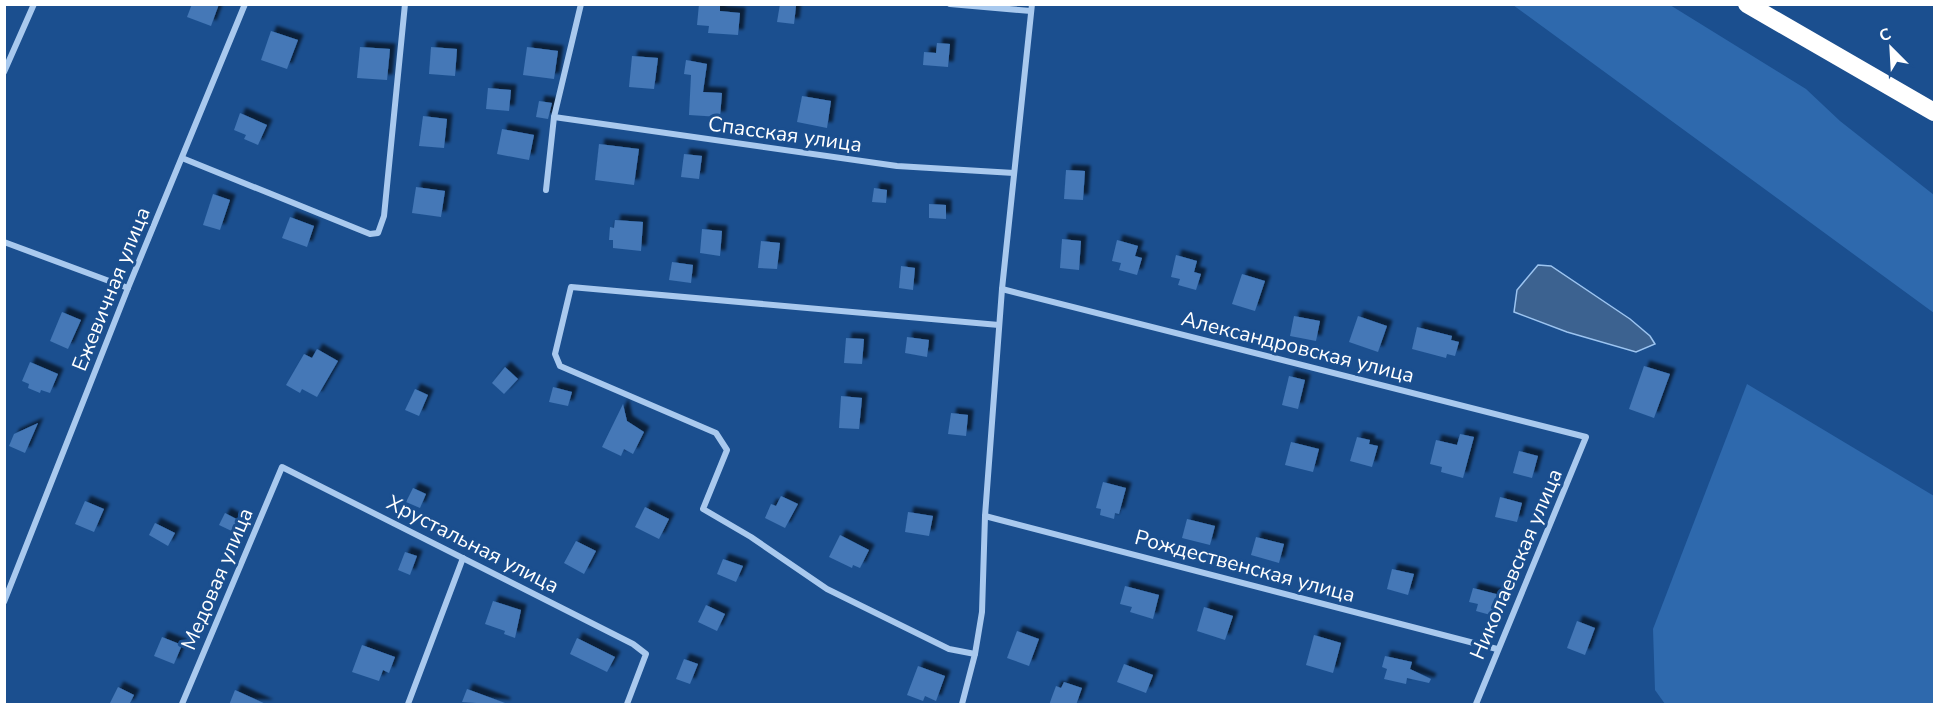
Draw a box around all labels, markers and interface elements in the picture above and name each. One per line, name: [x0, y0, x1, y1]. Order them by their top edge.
north arrow: [1861, 18, 1921, 78]
text: С: [1876, 23, 1895, 47]
street label: Спасская улица: [706, 109, 864, 159]
street label: Ежевичная улица: [65, 203, 157, 375]
street label: Александровская улица: [1179, 304, 1417, 390]
street label: Николаевская улица: [1463, 464, 1569, 664]
street label: Хрустальная улица: [382, 488, 564, 600]
street label: Медовая улица: [174, 504, 260, 654]
street label: Рождественская улица: [1132, 523, 1358, 609]

